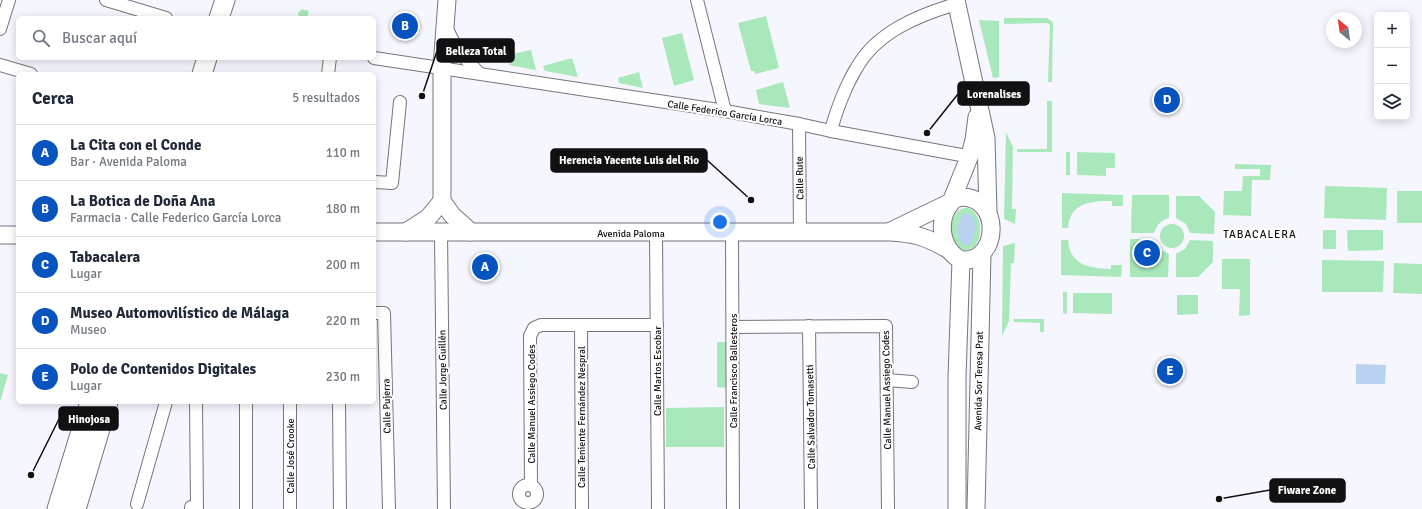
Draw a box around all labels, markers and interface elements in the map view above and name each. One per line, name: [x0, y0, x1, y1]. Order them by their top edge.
pin: B: [392, 11, 418, 41]
north arrow: [1326, 12, 1362, 48]
map controls: [1374, 12, 1410, 120]
button: +: [1374, 12, 1410, 48]
search box: [16, 16, 376, 60]
icon: search: [30, 27, 52, 49]
text: Buscar aquí: [62, 29, 137, 47]
callout: Belleza Total: [437, 39, 514, 62]
text: Belleza Total: [446, 45, 507, 58]
button: −: [1374, 48, 1410, 84]
callout: Lorenalises: [958, 82, 1029, 105]
button: layers: [1374, 84, 1410, 120]
pin: D: [1154, 85, 1180, 115]
text: Cerca: [32, 88, 74, 109]
text: Lorenalises: [967, 88, 1021, 101]
text: 5 resultados: [292, 90, 360, 106]
street label: Calle Federico García Lorca: [667, 98, 783, 128]
text: La Cita con el Conde: [70, 136, 201, 154]
text: A: [41, 145, 49, 161]
text: 110 m: [326, 145, 360, 161]
callout: Herencia Yacente Luis del Rio: [551, 149, 707, 172]
text: Bar · Avenida Paloma: [70, 154, 187, 170]
text: Herencia Yacente Luis del Rio: [559, 154, 699, 167]
street label: Calle Rute: [794, 156, 806, 200]
text: La Botica de Doña Ana: [70, 192, 215, 210]
text: B: [41, 201, 49, 217]
text: 180 m: [326, 201, 360, 217]
text: Farmacia · Calle Federico García Lorca: [70, 210, 281, 226]
your location: [710, 212, 730, 232]
street label: Avenida Paloma: [597, 228, 665, 240]
district label: TABACALERA: [1223, 228, 1297, 241]
pin: C: [1134, 238, 1160, 268]
text: Tabacalera: [70, 248, 140, 266]
pin: A: [472, 252, 498, 282]
text: C: [41, 257, 49, 273]
text: 200 m: [326, 257, 360, 273]
text: Lugar: [70, 266, 102, 282]
text: Museo Automovilístico de Málaga: [70, 304, 289, 322]
text: D: [41, 313, 49, 329]
text: 220 m: [326, 313, 360, 329]
street label: Calle Francisco Ballesteros: [728, 313, 740, 428]
text: Museo: [70, 322, 107, 338]
street label: Calle Martos Escobar: [652, 326, 664, 416]
street label: Calle Jorge Guillén: [436, 330, 450, 410]
street label: Calle Manuel Assiego Codes: [880, 330, 894, 450]
street label: Avenida Sor Teresa Prat: [972, 331, 986, 431]
street label: Calle Manuel Assiego Codes: [526, 344, 538, 464]
street label: Calle Teniente Fernández Nespral: [576, 346, 588, 488]
pin: E: [1157, 356, 1183, 386]
text: Polo de Contenidos Digitales: [70, 360, 256, 378]
street label: Calle Salvador Tomasetti: [804, 364, 818, 469]
text: E: [41, 369, 49, 385]
text: 230 m: [326, 369, 360, 385]
text: Lugar: [70, 378, 102, 394]
street label: Calle Pujerra: [381, 378, 393, 434]
callout: Hinojosa: [59, 407, 118, 430]
text: Hinojosa: [68, 413, 110, 426]
street label: Calle José Crooke: [285, 419, 297, 493]
callout: Fiware Zone: [1270, 479, 1345, 502]
text: Fiware Zone: [1278, 484, 1337, 497]

